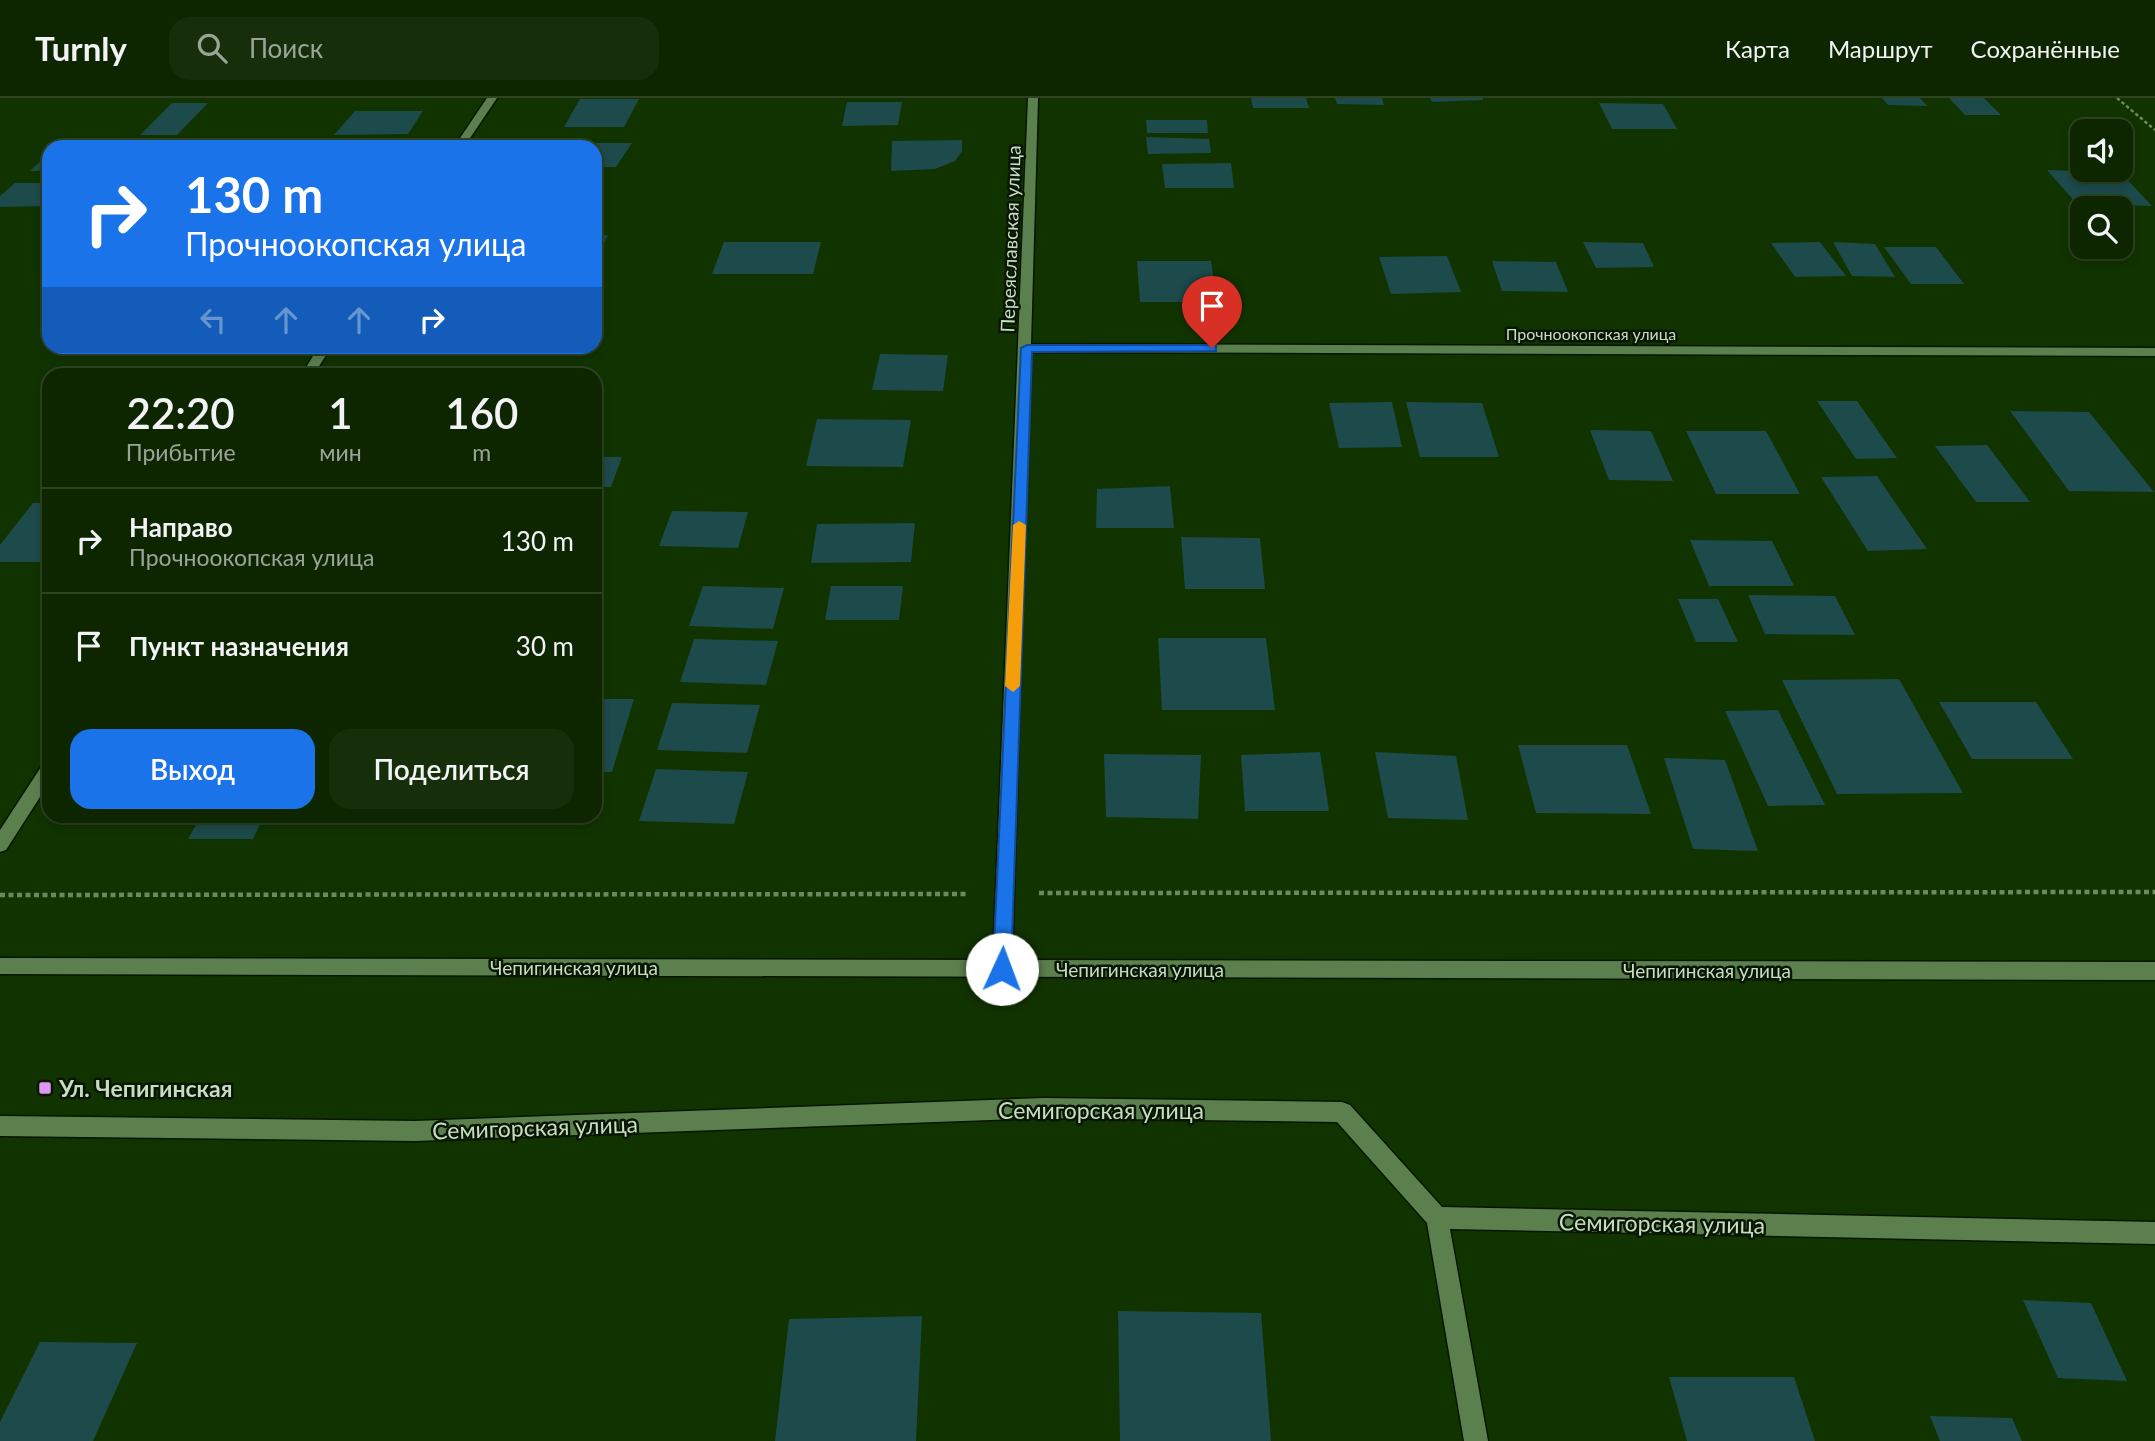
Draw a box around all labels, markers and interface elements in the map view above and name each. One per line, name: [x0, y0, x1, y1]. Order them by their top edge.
search box: [169, 17, 659, 80]
text: Turnly: [35, 28, 127, 68]
icon: search: [193, 29, 231, 67]
text: Поиск: [249, 32, 323, 64]
text: Карта: [1725, 34, 1790, 63]
text: Маршрут: [1828, 34, 1933, 63]
text: Сохранённые: [1971, 34, 2120, 63]
map controls: [2070, 119, 2133, 259]
button: sound: [2070, 119, 2133, 182]
street label: Переяславская улица: [995, 145, 1025, 333]
text: 130 m: [185, 165, 323, 223]
icon: right: [70, 168, 161, 259]
button: search: [2070, 196, 2133, 259]
text: Прочноокопская улица: [185, 224, 526, 263]
pin: [1182, 276, 1242, 348]
icon: arrive: [1193, 287, 1231, 325]
icon: left: [194, 301, 232, 339]
icon: ahead: [267, 301, 305, 339]
icon: ahead: [340, 301, 378, 339]
icon: right: [413, 301, 451, 339]
street label: Прочноокопская улица: [1506, 324, 1676, 343]
text: 22:20: [127, 388, 235, 438]
text: 1: [328, 388, 353, 438]
text: 160: [445, 388, 518, 438]
text: Прибытие: [126, 438, 236, 466]
text: мин: [319, 438, 362, 466]
text: m: [472, 438, 491, 466]
text: Направо: [129, 511, 233, 543]
icon: right: [70, 522, 108, 560]
text: 130 m: [501, 525, 574, 557]
text: Прочноокопская улица: [129, 543, 374, 571]
icon: arrive: [70, 627, 108, 665]
text: Пункт назначения: [129, 630, 349, 662]
text: 30 m: [516, 630, 574, 662]
button: Выход: [70, 729, 315, 809]
button: Поделиться: [329, 729, 574, 809]
position arrow: [965, 932, 1039, 1006]
street label: Чепигинская улица: [490, 956, 658, 979]
street label: Чепигинская улица: [1056, 958, 1224, 981]
street label: Чепигинская улица: [1623, 959, 1791, 982]
place label: Ул. Чепигинская: [58, 1074, 232, 1102]
marker: Ул. Чепигинская: [37, 1080, 53, 1096]
street label: Семигорская улица: [998, 1096, 1204, 1124]
street label: Семигорская улица: [432, 1109, 638, 1145]
street label: Семигорская улица: [1559, 1207, 1765, 1239]

